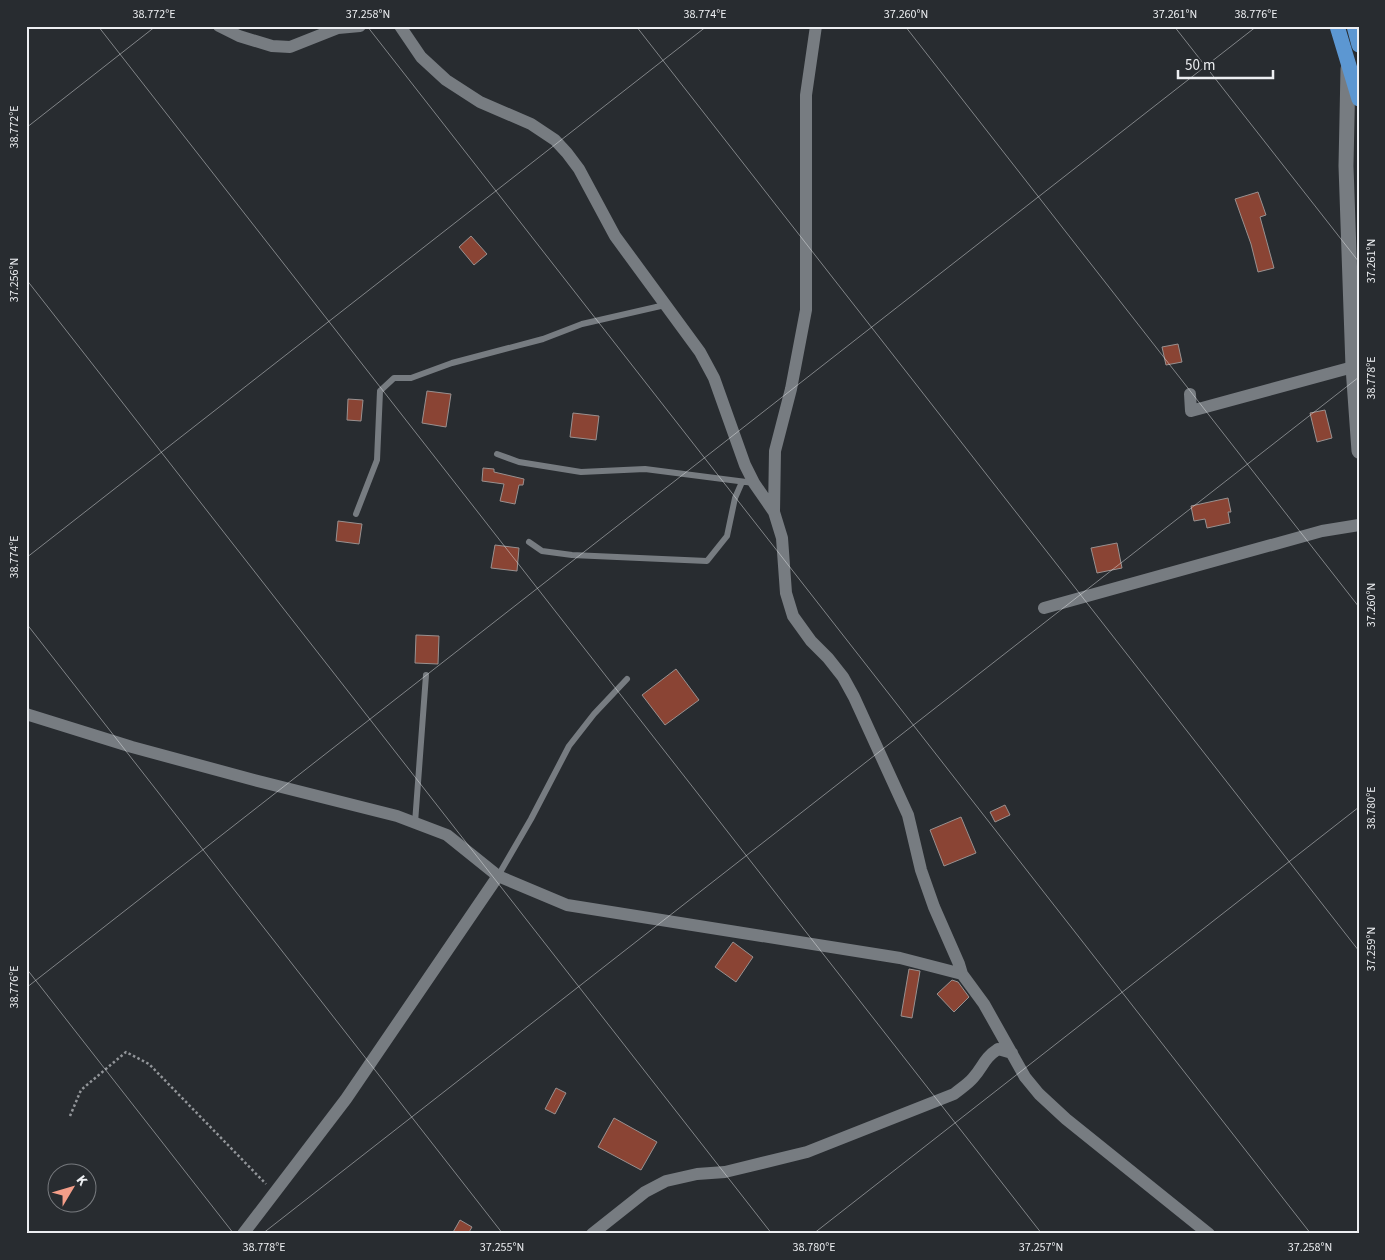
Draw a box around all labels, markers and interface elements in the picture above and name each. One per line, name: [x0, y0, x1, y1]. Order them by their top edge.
text: 38.772°E: [132, 6, 176, 23]
text: 37.258°N: [346, 6, 390, 23]
text: 38.774°E: [683, 6, 727, 23]
text: 37.260°N: [884, 6, 928, 23]
text: 37.261°N: [1153, 6, 1197, 23]
text: 38.776°E: [1234, 6, 1278, 23]
scale bar: [1178, 48, 1272, 80]
text: 50 m: [1185, 55, 1215, 76]
text: 38.772°E: [6, 105, 23, 149]
text: 37.261°N: [1363, 239, 1380, 283]
text: 37.256°N: [6, 258, 23, 302]
text: 38.778°E: [1363, 356, 1380, 400]
text: 38.774°E: [6, 535, 23, 579]
text: 37.260°N: [1363, 583, 1380, 627]
text: 38.780°E: [1363, 786, 1380, 830]
text: 37.259°N: [1363, 927, 1380, 971]
text: 38.776°E: [6, 965, 23, 1009]
north arrow: [48, 1162, 98, 1212]
text: K: [71, 1171, 92, 1190]
text: 38.778°E: [242, 1239, 286, 1256]
text: 37.255°N: [480, 1239, 524, 1256]
text: 38.780°E: [792, 1239, 836, 1256]
text: 37.257°N: [1019, 1239, 1063, 1256]
text: 37.258°N: [1288, 1239, 1332, 1256]

